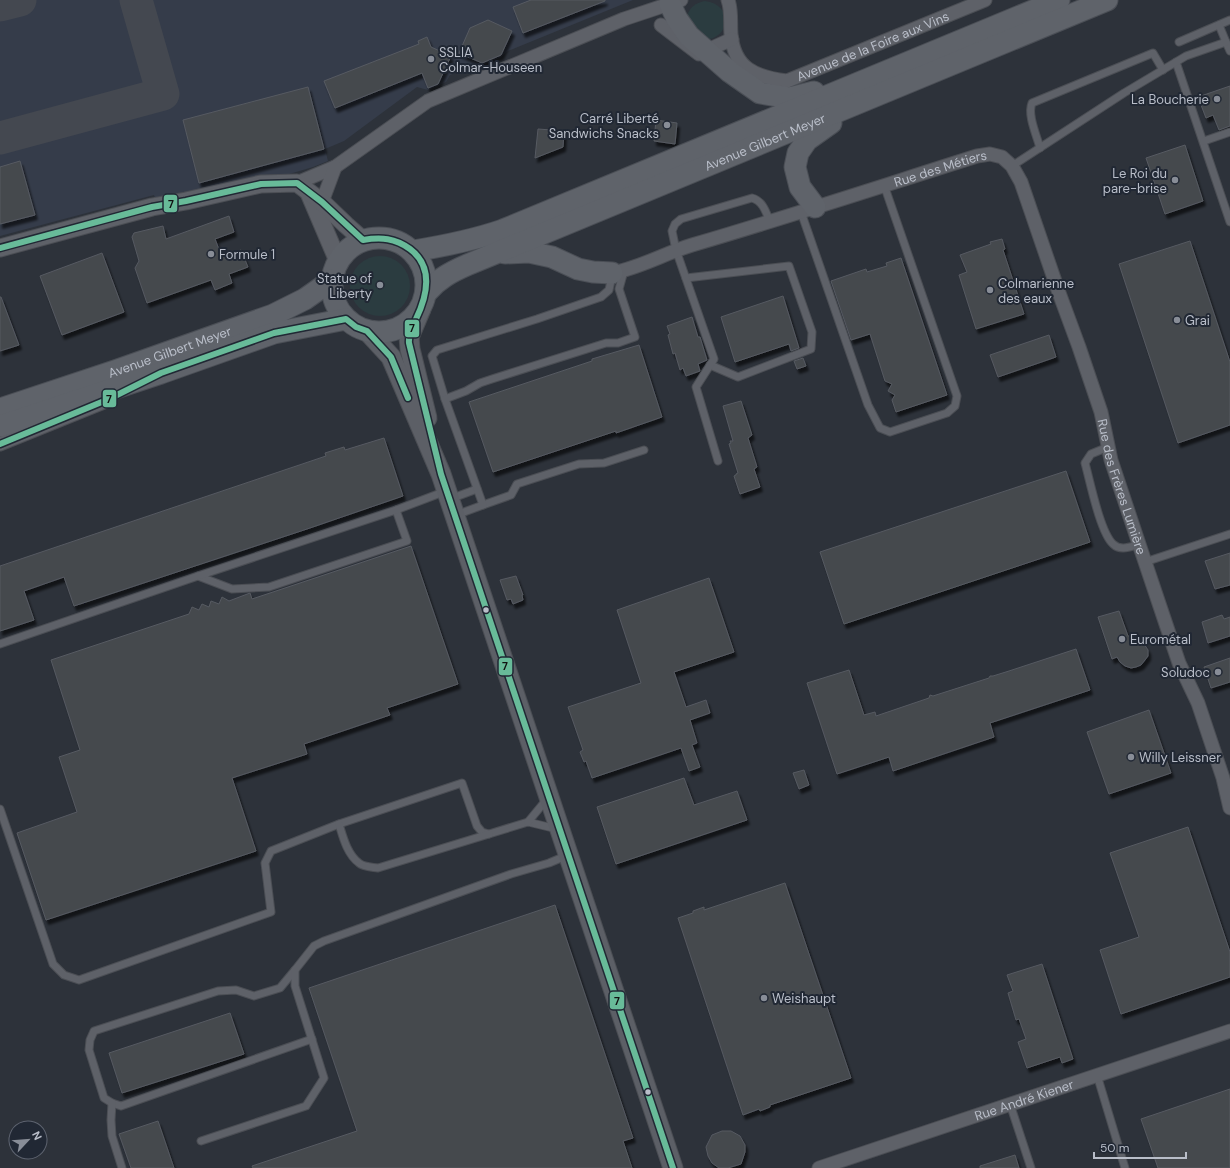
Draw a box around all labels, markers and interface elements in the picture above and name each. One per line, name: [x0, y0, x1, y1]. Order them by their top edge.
street label: Avenue de la Foire aux Vins: [794, 8, 952, 85]
place label: SSLIA Colmar-Houseen: [439, 44, 542, 76]
marker: SSLIA Colmar-Houseen: [426, 54, 436, 64]
place label: La Boucherie: [1131, 91, 1209, 108]
marker: La Boucherie: [1212, 94, 1222, 104]
street label: Avenue Gilbert Meyer: [702, 109, 828, 175]
place label: Carré Liberté Sandwichs Snacks: [549, 110, 659, 142]
marker: Carré Liberté Sandwichs Snacks: [662, 120, 672, 130]
street label: Rue des Métiers: [892, 147, 988, 191]
place label: Le Roi du pare-brise: [1103, 165, 1167, 197]
marker: Le Roi du pare-brise: [1170, 175, 1180, 185]
line badge: 7: [163, 194, 178, 213]
text: 7: [168, 197, 174, 211]
place label: Formule 1: [219, 246, 275, 263]
marker: Formule 1: [206, 249, 216, 259]
place label: Statue of Liberty: [317, 270, 373, 302]
place label: Colmarienne des eaux: [998, 275, 1074, 307]
marker: Statue of Liberty: [375, 280, 385, 290]
marker: Colmarienne des eaux: [985, 285, 995, 295]
place label: Grai: [1185, 312, 1210, 329]
marker: Grai: [1172, 315, 1182, 325]
line badge: 7: [404, 319, 420, 338]
text: 7: [409, 321, 415, 335]
street label: Avenue Gilbert Meyer: [106, 322, 234, 382]
line badge: 7: [102, 389, 117, 408]
text: 7: [106, 392, 112, 406]
street label: Rue des Frères Lumière: [1094, 417, 1150, 557]
unlabelled marker: [481, 605, 491, 615]
place label: Eurométal: [1130, 631, 1191, 648]
marker: Eurométal: [1117, 634, 1127, 644]
line badge: 7: [498, 657, 513, 676]
text: 7: [502, 659, 508, 673]
place label: Soludoc: [1161, 664, 1210, 681]
marker: Soludoc: [1213, 667, 1223, 677]
place label: Willy Leissner: [1139, 749, 1221, 766]
marker: Willy Leissner: [1126, 752, 1136, 762]
place label: Weishaupt: [772, 990, 836, 1007]
line badge: 7: [609, 991, 625, 1010]
marker: Weishaupt: [759, 993, 769, 1003]
text: 7: [614, 994, 620, 1008]
street label: Rue André Kiener: [972, 1076, 1076, 1125]
unlabelled marker: [643, 1087, 653, 1097]
north arrow: [8, 1120, 48, 1160]
text: N: [29, 1129, 45, 1142]
scale bar: [1094, 1134, 1186, 1160]
text: 50 m: [1100, 1140, 1129, 1156]

